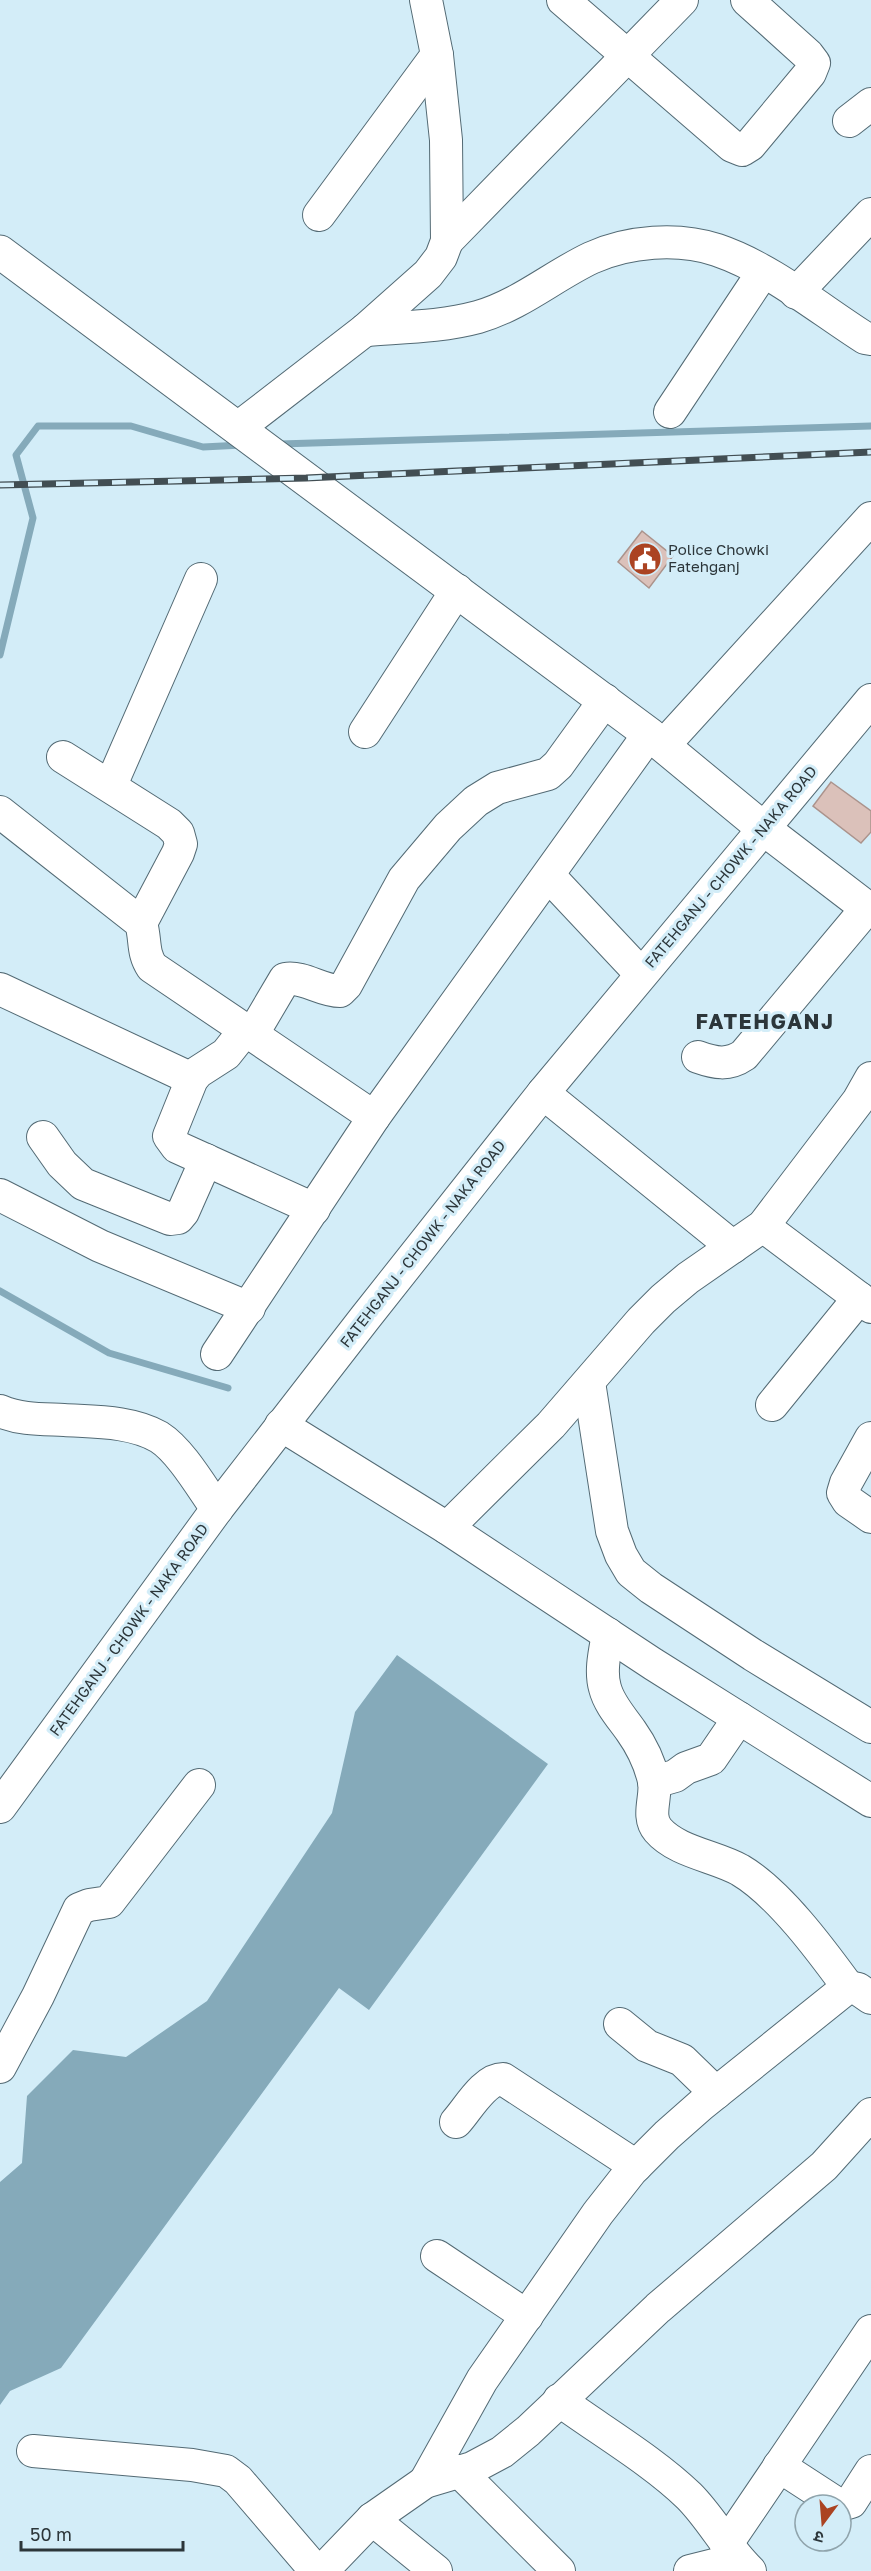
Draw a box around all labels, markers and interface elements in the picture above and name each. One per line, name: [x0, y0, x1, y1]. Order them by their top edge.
place label: Police Chowki Fatehganj: [668, 540, 769, 575]
public building icon: Police Chowki Fatehganj: [627, 541, 663, 577]
street label: FATEHGANJ - CHOWK - NAKA ROAD: [640, 762, 820, 971]
district label: FATEHGANJ: [696, 1008, 834, 1034]
street label: FATEHGANJ - CHOWK - NAKA ROAD: [336, 1136, 509, 1351]
street label: FATEHGANJ - CHOWK - NAKA ROAD: [45, 1520, 211, 1739]
north arrow: [793, 2493, 853, 2553]
scale bar: [21, 2514, 183, 2552]
text: 50 m: [30, 2523, 72, 2545]
text: उ: [811, 2526, 826, 2548]

